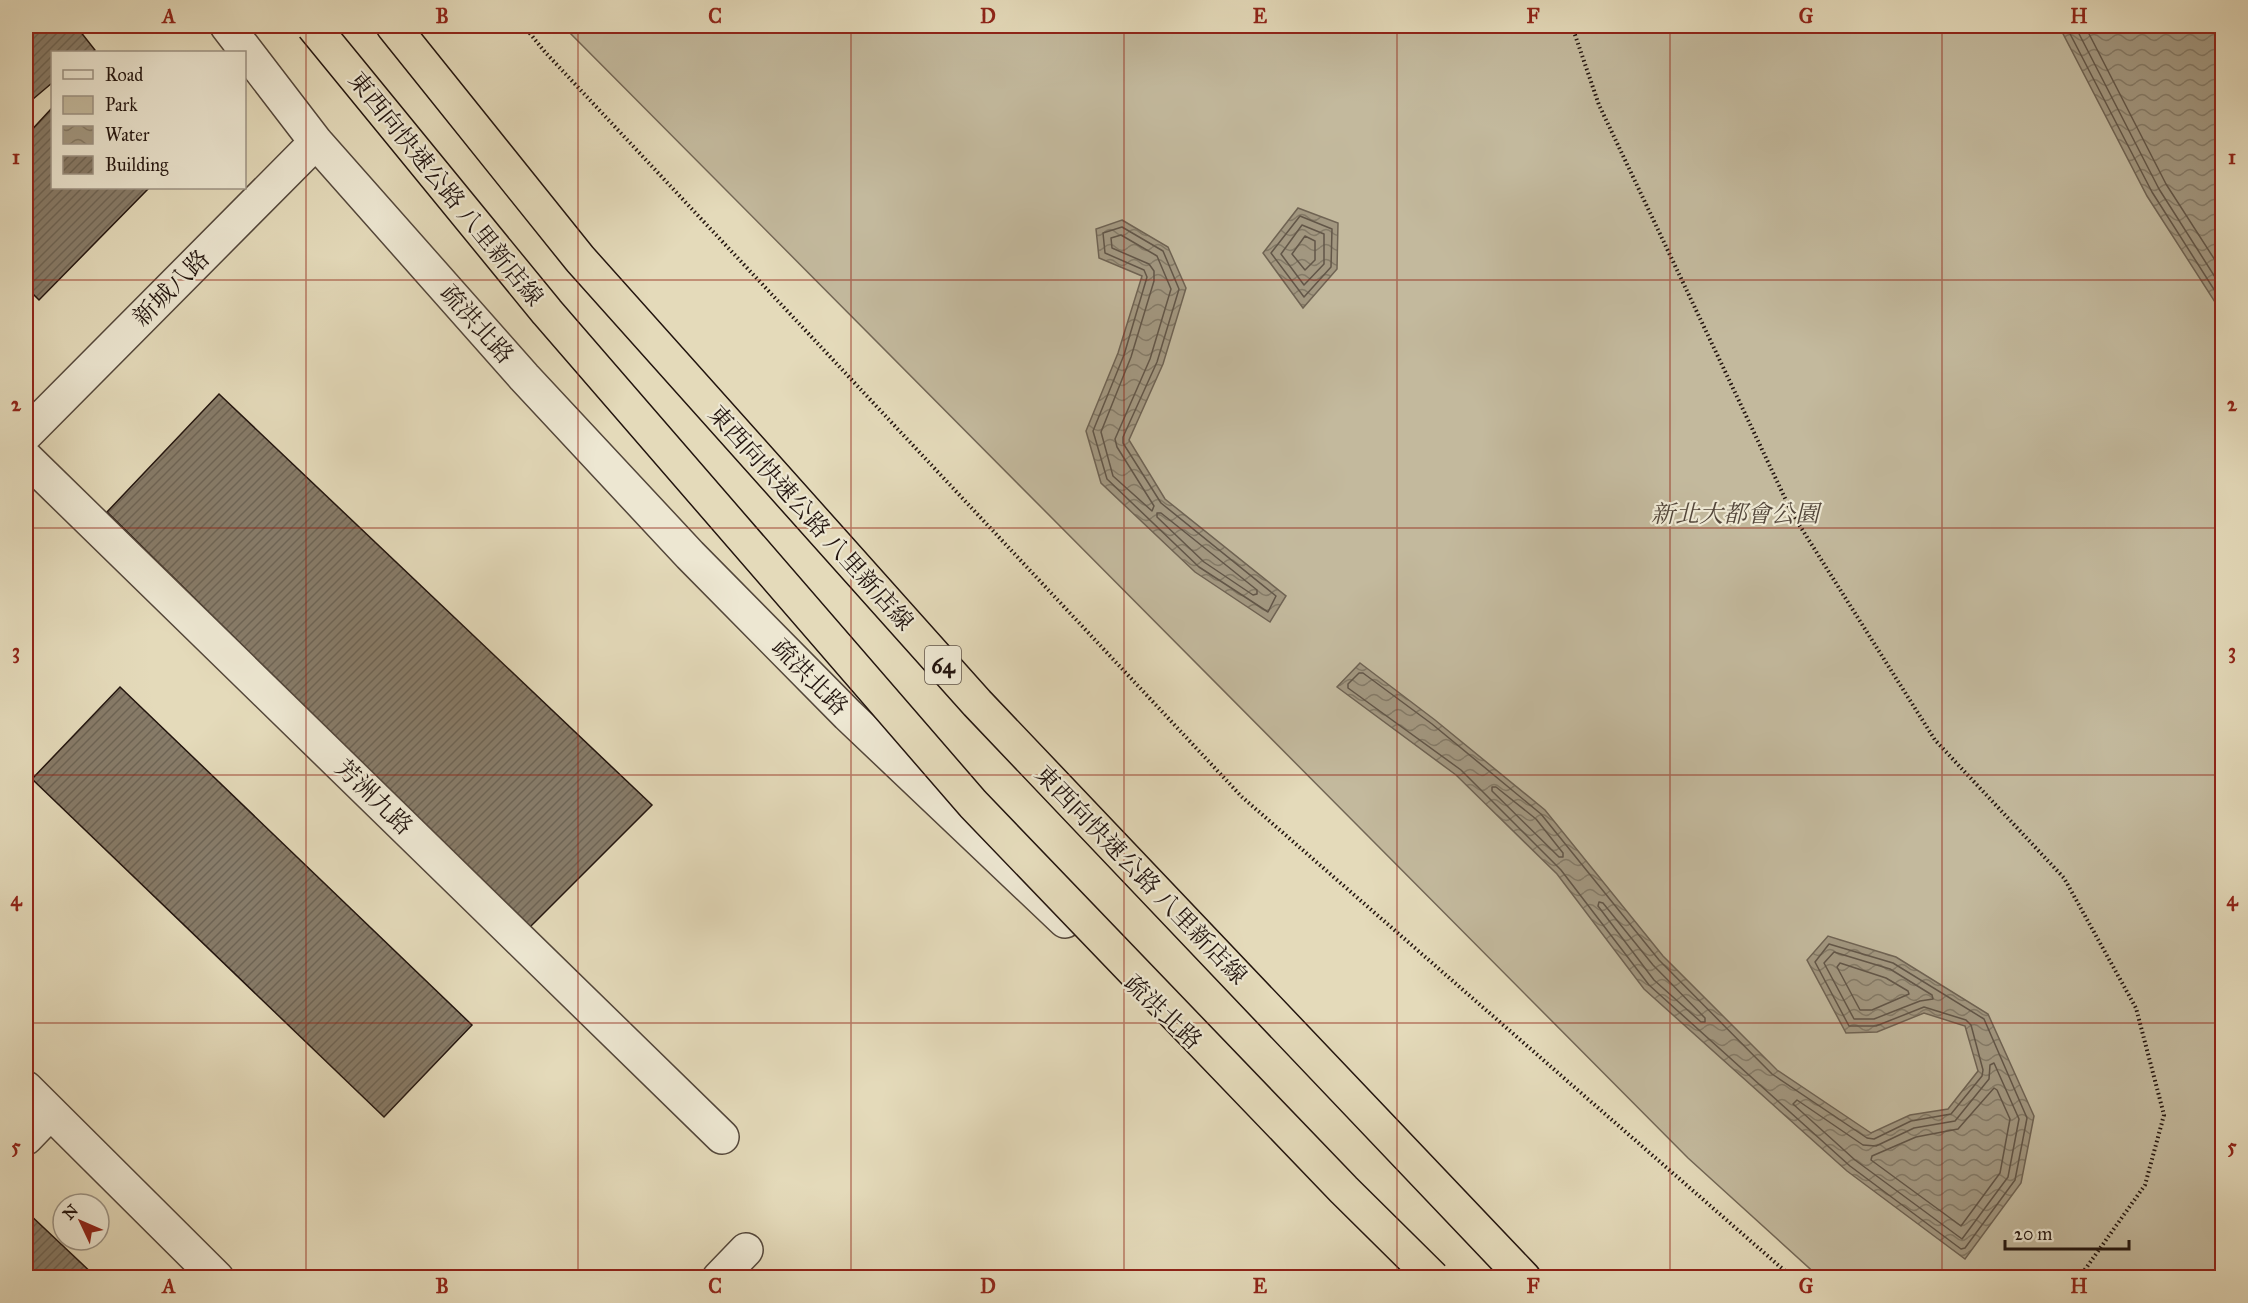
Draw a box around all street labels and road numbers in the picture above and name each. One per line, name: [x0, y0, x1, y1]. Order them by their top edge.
street label: 東西向快速公路 八里新店線: [342, 66, 550, 312]
street label: 新城八路: [126, 243, 216, 333]
street label: 疏洪北路: [434, 278, 520, 370]
street label: 東西向快速公路 八里新店線: [702, 399, 920, 637]
street label: 疏洪北路: [765, 632, 855, 722]
road number: 64: [925, 646, 961, 684]
street label: 芳洲九路: [329, 753, 419, 841]
street label: 東西向快速公路 八里新店線: [1028, 759, 1254, 991]
street label: 疏洪北路: [1118, 968, 1208, 1056]

